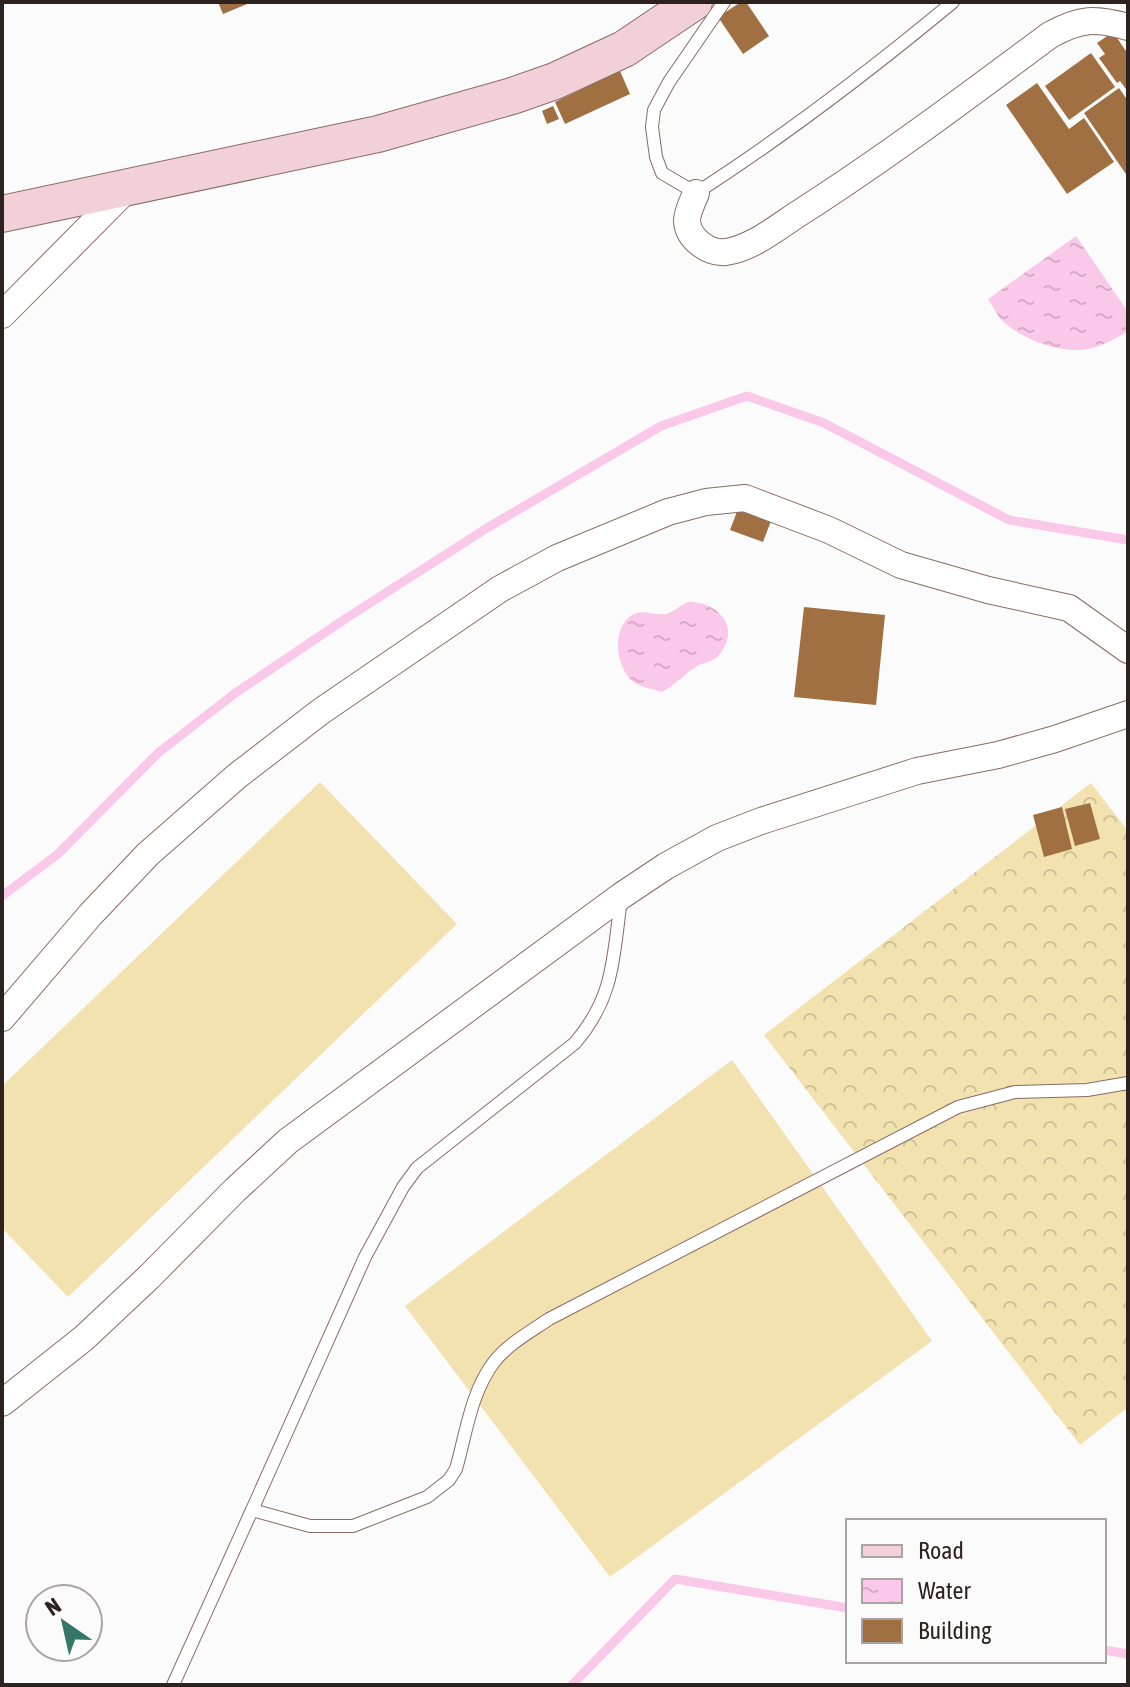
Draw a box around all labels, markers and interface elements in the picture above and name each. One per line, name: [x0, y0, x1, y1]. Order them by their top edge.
legend: [846, 1519, 1106, 1663]
text: Road: [918, 1537, 964, 1564]
text: Water: [918, 1577, 971, 1604]
north arrow: [24, 1583, 104, 1663]
text: N: [40, 1592, 65, 1621]
text: Building: [918, 1617, 992, 1644]

